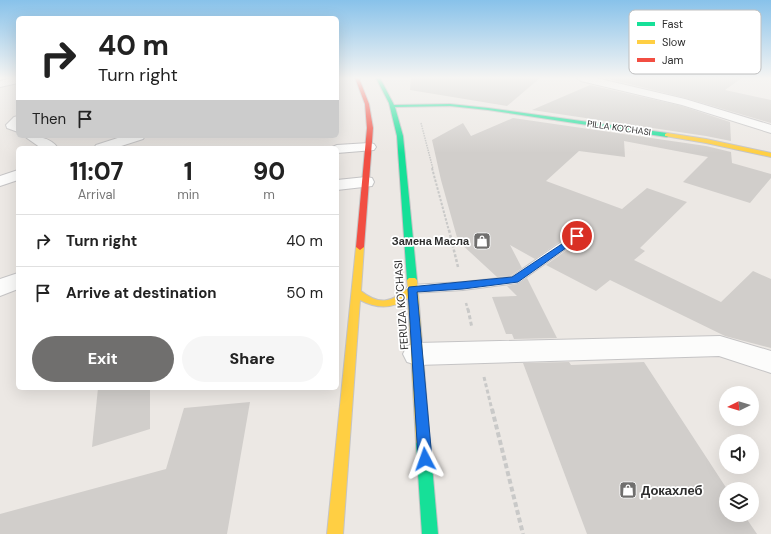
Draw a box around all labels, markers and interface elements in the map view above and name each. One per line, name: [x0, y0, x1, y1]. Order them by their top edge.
legend: [629, 10, 761, 74]
text: Fast: [662, 17, 683, 31]
text: 40 m: [98, 27, 169, 64]
icon: right: [32, 32, 84, 84]
text: Slow: [662, 35, 686, 49]
text: Jam: [662, 53, 683, 67]
text: Turn right: [98, 63, 178, 87]
icon: arrive: [74, 108, 96, 130]
text: Then: [32, 109, 66, 129]
street label: PILLA KO'CHASI: [586, 118, 652, 138]
text: 11:07: [70, 156, 123, 187]
text: 1: [184, 156, 193, 187]
text: 90: [253, 156, 285, 187]
text: Arrival: [78, 186, 116, 203]
text: min: [177, 186, 199, 203]
text: m: [263, 186, 275, 203]
pin: [560, 219, 594, 253]
icon: arrive: [566, 225, 588, 247]
icon: right: [32, 230, 54, 252]
text: Turn right: [66, 231, 137, 251]
text: 40 m: [286, 231, 323, 251]
shop icon: Замена Масла: [472, 231, 492, 251]
place label: Замена Масла: [392, 234, 470, 248]
street label: FERUZA KO'CHASI: [391, 260, 411, 350]
icon: arrive: [32, 282, 54, 304]
text: Arrive at destination: [66, 283, 217, 303]
text: 50 m: [286, 283, 323, 303]
button: Exit: [32, 336, 174, 382]
button: Share: [182, 336, 323, 382]
north arrow: [719, 386, 759, 426]
map controls: [719, 386, 759, 522]
button: sound: [719, 434, 759, 474]
position arrow: [404, 438, 446, 480]
shop icon: Докахлеб: [618, 480, 638, 500]
place label: Докахлеб: [641, 482, 703, 499]
button: layers: [719, 482, 759, 522]

